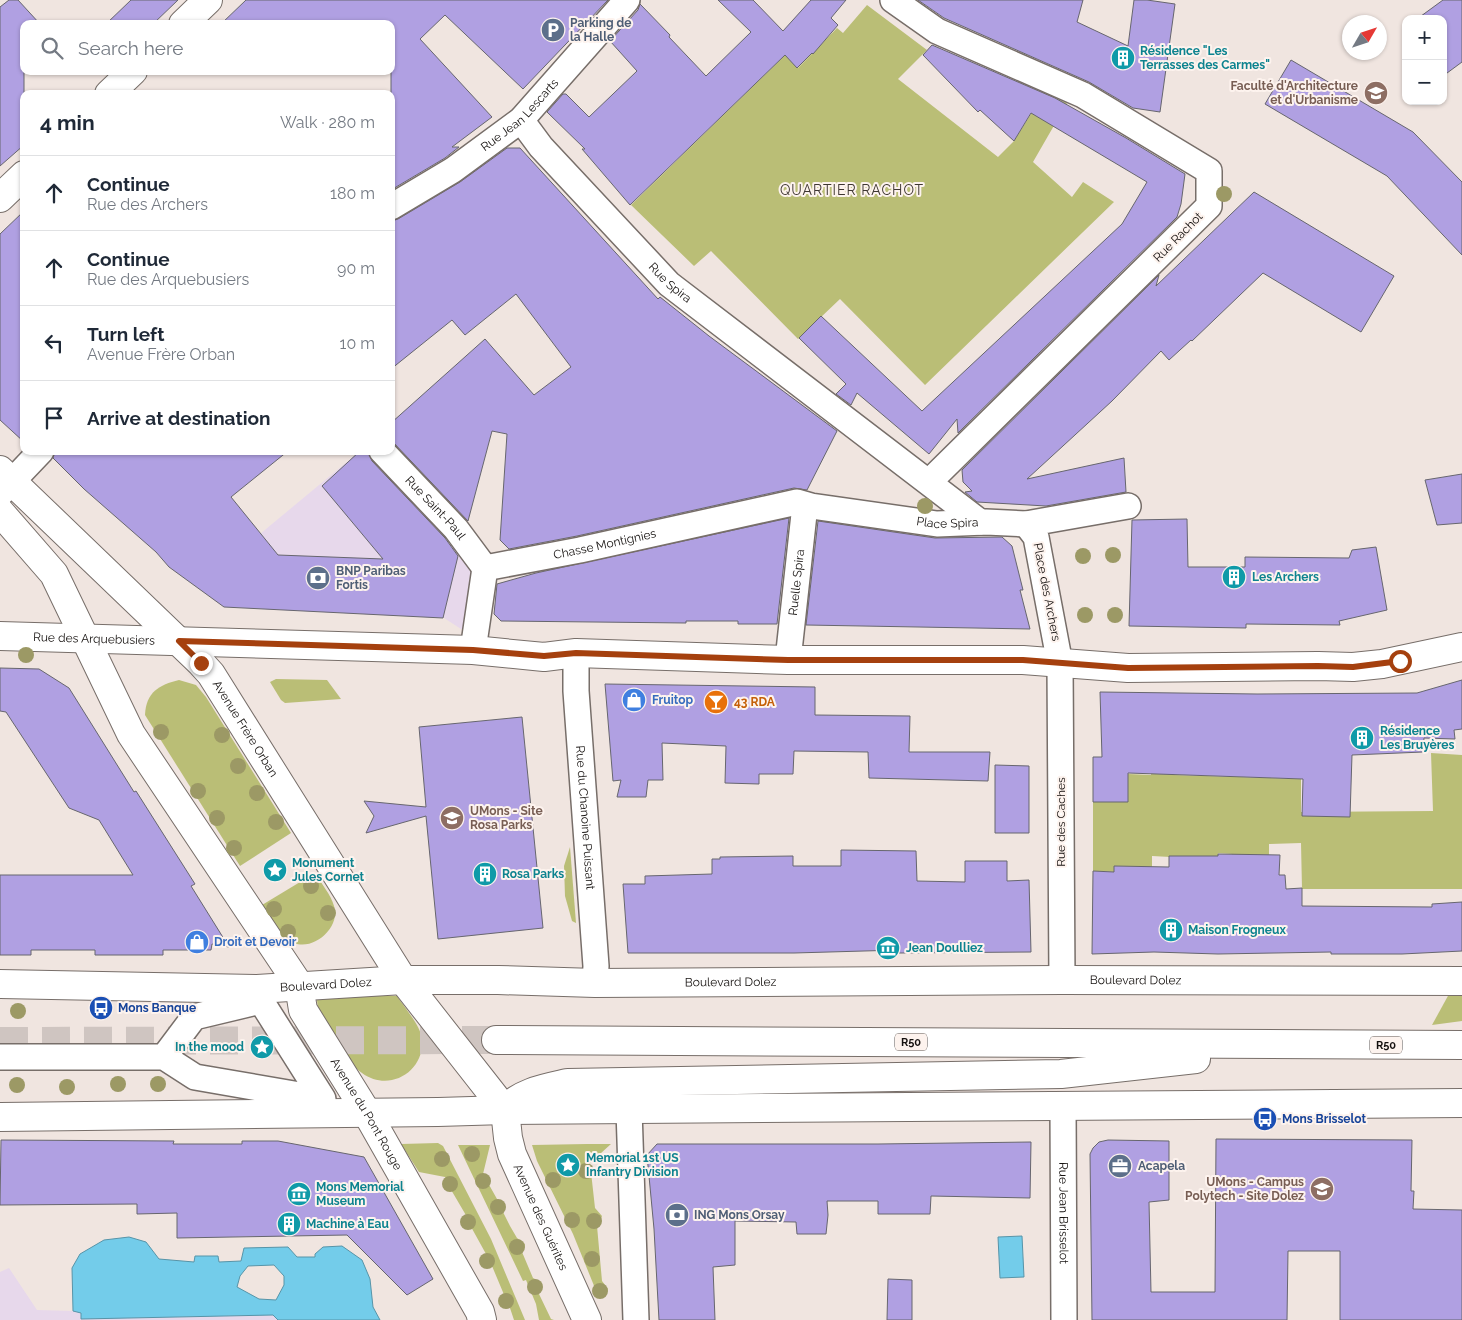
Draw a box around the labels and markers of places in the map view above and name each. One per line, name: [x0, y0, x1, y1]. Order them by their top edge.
place label: Parking de la Halle: [570, 16, 631, 44]
parking icon: Parking de la Halle: [540, 17, 566, 43]
place label: Résidence "Les Terrasses des Carmes": [1140, 44, 1270, 72]
building icon: Résidence "Les Terrasses des Carmes": [1110, 45, 1136, 71]
place label: Faculté d'Architecture et d'Urbanisme: [1230, 79, 1358, 107]
school or university icon: Faculté d'Architecture et d'Urbanisme: [1363, 80, 1389, 106]
place label: BNP Paribas Fortis: [336, 564, 406, 592]
building icon: Les Archers: [1221, 564, 1247, 590]
bank icon: BNP Paribas Fortis: [305, 565, 331, 591]
place label: Les Archers: [1252, 570, 1319, 584]
shop icon: Fruitop: [621, 687, 647, 713]
bar icon: 43 RDA: [703, 689, 729, 715]
place label: Fruitop: [652, 693, 693, 707]
place label: 43 RDA: [734, 695, 776, 709]
place label: Résidence Les Bruyères: [1380, 724, 1454, 752]
building icon: Résidence Les Bruyères: [1349, 725, 1375, 751]
place label: UMons - Site Rosa Parks: [470, 804, 543, 832]
school or university icon: UMons - Site Rosa Parks: [439, 805, 465, 831]
place label: Monument Jules Cornet: [292, 856, 365, 884]
place icon: Monument Jules Cornet: [262, 857, 288, 883]
building icon: Rosa Parks: [472, 861, 498, 887]
place label: Rosa Parks: [502, 867, 564, 881]
building icon: Maison Frogneux: [1158, 917, 1184, 943]
place label: Maison Frogneux: [1188, 923, 1286, 937]
shop icon: Droit et Devoir: [184, 929, 210, 955]
place label: Droit et Devoir: [214, 935, 297, 949]
museum icon: Jean Doulliez: [875, 935, 901, 961]
place label: Jean Doulliez: [906, 941, 983, 955]
bus stop icon: Mons Banque: [88, 995, 114, 1021]
place label: Mons Banque: [118, 1001, 196, 1015]
place icon: In the mood: [249, 1034, 275, 1060]
place label: In the mood: [175, 1040, 244, 1054]
bus stop icon: Mons Brisselot: [1252, 1106, 1278, 1132]
place label: Mons Brisselot: [1282, 1112, 1366, 1126]
place label: Memorial 1st US Infantry Division: [586, 1151, 679, 1179]
place icon: Memorial 1st US Infantry Division: [555, 1152, 581, 1178]
office icon: Acapela: [1107, 1153, 1133, 1179]
place label: Acapela: [1138, 1159, 1185, 1173]
place label: UMons - Campus Polytech - Site Dolez: [1185, 1175, 1304, 1203]
school or university icon: UMons - Campus Polytech - Site Dolez: [1309, 1176, 1335, 1202]
place label: Mons Memorial Museum: [316, 1180, 404, 1208]
museum icon: Mons Memorial Museum: [286, 1181, 312, 1207]
bank icon: ING Mons Orsay: [664, 1202, 690, 1228]
place label: ING Mons Orsay: [694, 1208, 785, 1222]
building icon: Machine à Eau: [276, 1211, 302, 1237]
place label: Machine à Eau: [306, 1217, 389, 1231]

